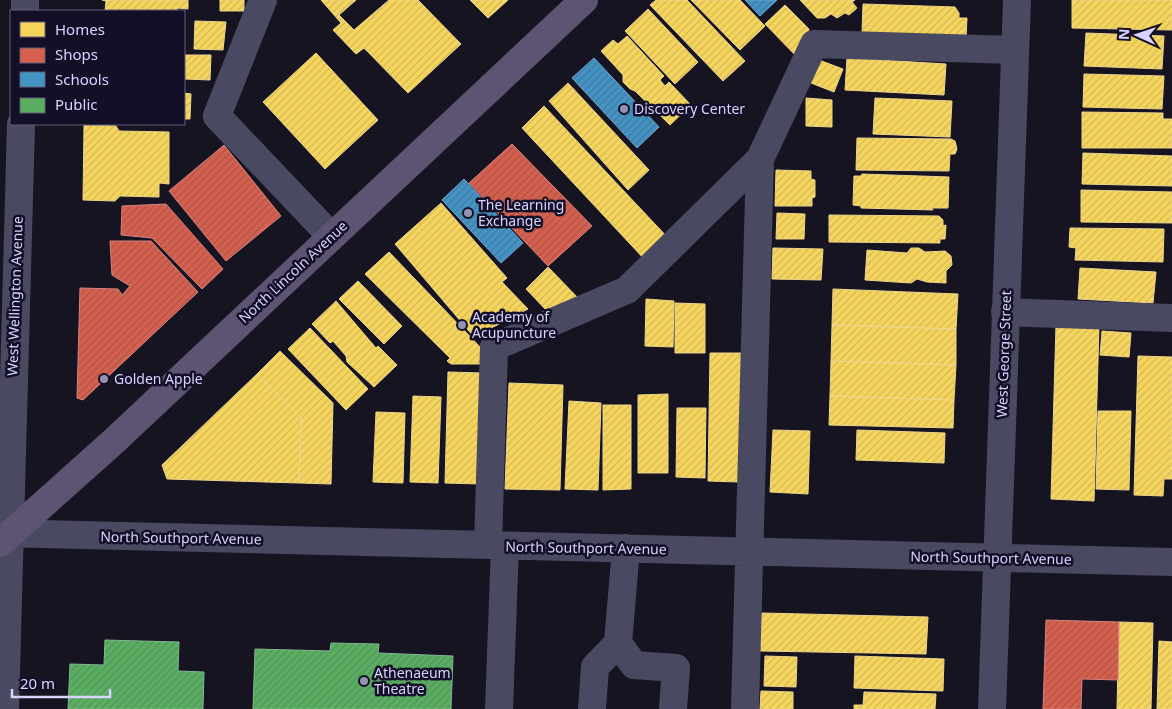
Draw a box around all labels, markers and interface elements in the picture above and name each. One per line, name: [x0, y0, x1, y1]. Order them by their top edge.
legend: [10, 10, 185, 125]
north arrow: [1112, 10, 1162, 60]
text: Homes: [55, 19, 105, 39]
text: N: [1114, 28, 1133, 40]
text: Shops: [55, 44, 98, 64]
text: Schools: [55, 69, 109, 89]
text: Public: [55, 94, 98, 114]
place label: Discovery Center: [634, 99, 745, 118]
marker: Discovery Center: [618, 103, 630, 115]
place label: The Learning Exchange: [478, 195, 564, 230]
marker: The Learning Exchange: [462, 207, 474, 219]
street label: West Wellington Avenue: [2, 216, 27, 376]
street label: North Lincoln Avenue: [234, 216, 351, 327]
street label: West George Street: [992, 290, 1015, 418]
place label: Academy of Acupuncture: [472, 307, 556, 342]
marker: Academy of Acupuncture: [456, 319, 468, 331]
place label: Golden Apple: [114, 369, 203, 388]
marker: Golden Apple: [98, 373, 110, 385]
street label: North Southport Avenue: [100, 527, 262, 548]
street label: North Southport Avenue: [505, 537, 667, 558]
street label: North Southport Avenue: [910, 547, 1072, 568]
place label: Athenaeum Theatre: [374, 663, 451, 698]
scale bar: [12, 666, 110, 698]
text: 20 m: [20, 673, 55, 693]
marker: Athenaeum Theatre: [358, 675, 370, 687]

